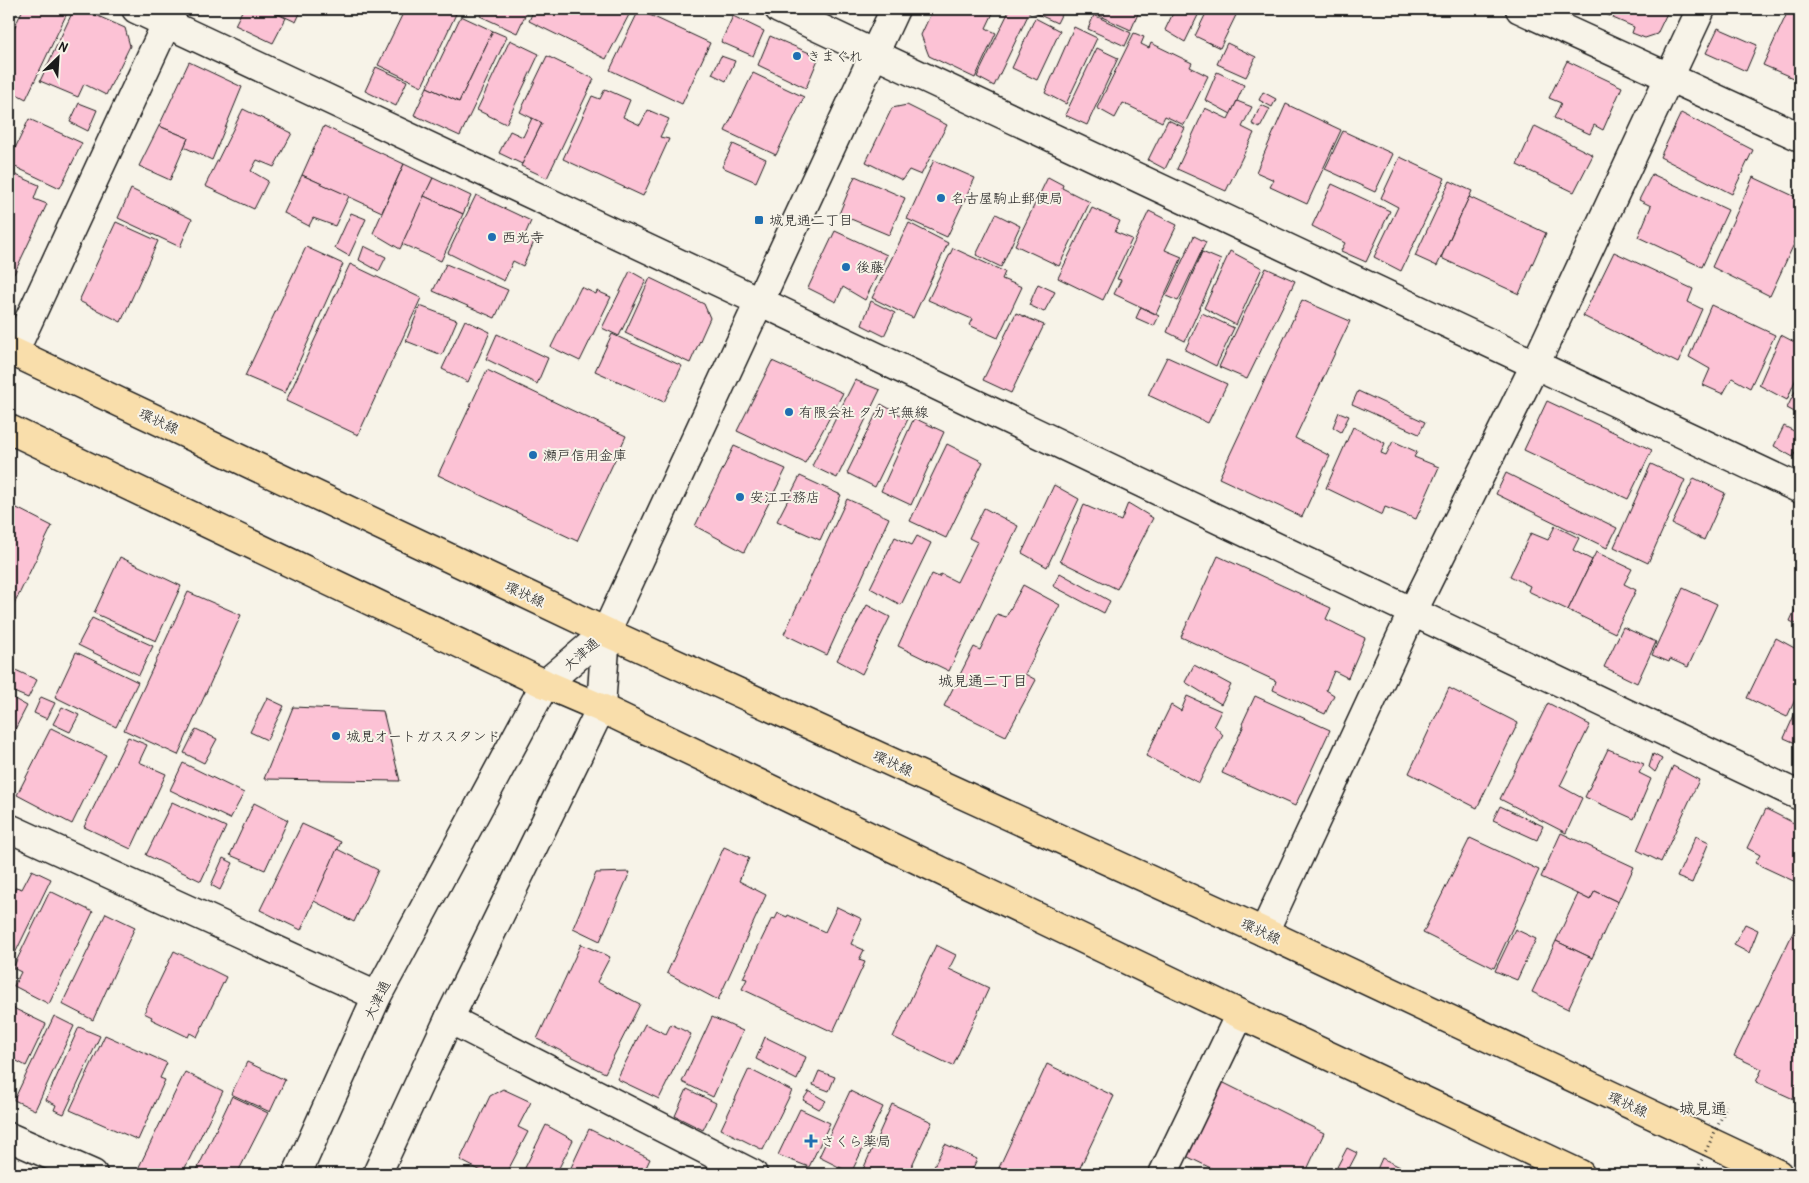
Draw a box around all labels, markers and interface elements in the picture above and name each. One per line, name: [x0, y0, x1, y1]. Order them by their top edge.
north arrow: [32, 32, 82, 82]
text: N: [56, 36, 72, 56]
place label: きまぐれ: [807, 46, 863, 65]
marker: きまぐれ: [791, 50, 803, 62]
place label: 名古屋駒止郵便局: [951, 188, 1063, 207]
marker: 名古屋駒止郵便局: [935, 192, 947, 204]
place label: 城見通二丁目: [769, 210, 853, 229]
marker: 城見通二丁目: [753, 214, 765, 226]
place label: 西光寺: [502, 227, 544, 246]
marker: 西光寺: [486, 231, 498, 243]
place label: 後藤: [856, 257, 884, 276]
marker: 後藤: [840, 261, 852, 273]
place label: 有限会社 タカギ無線: [799, 402, 928, 421]
street label: 環状線: [136, 403, 182, 438]
marker: 有限会社 タカギ無線: [783, 406, 795, 418]
place label: 瀬戸信用金庫: [543, 445, 627, 464]
marker: 瀬戸信用金庫: [527, 449, 539, 461]
place label: 安江工務店: [750, 487, 820, 506]
marker: 安江工務店: [734, 491, 746, 503]
street label: 環状線: [502, 576, 548, 611]
street label: 大津通: [559, 633, 603, 675]
district label: 城見通二丁目: [938, 670, 1028, 691]
place label: 城見オートガススタンド: [346, 726, 501, 745]
marker: 城見オートガススタンド: [330, 730, 342, 742]
street label: 環状線: [870, 745, 916, 780]
street label: 環状線: [1238, 913, 1284, 948]
street label: 大津通: [359, 977, 394, 1023]
street label: 環状線: [1605, 1086, 1651, 1121]
district label: 城見通: [1679, 1097, 1727, 1119]
place label: さくら薬局: [821, 1131, 891, 1150]
marker: さくら薬局: [805, 1135, 817, 1147]

